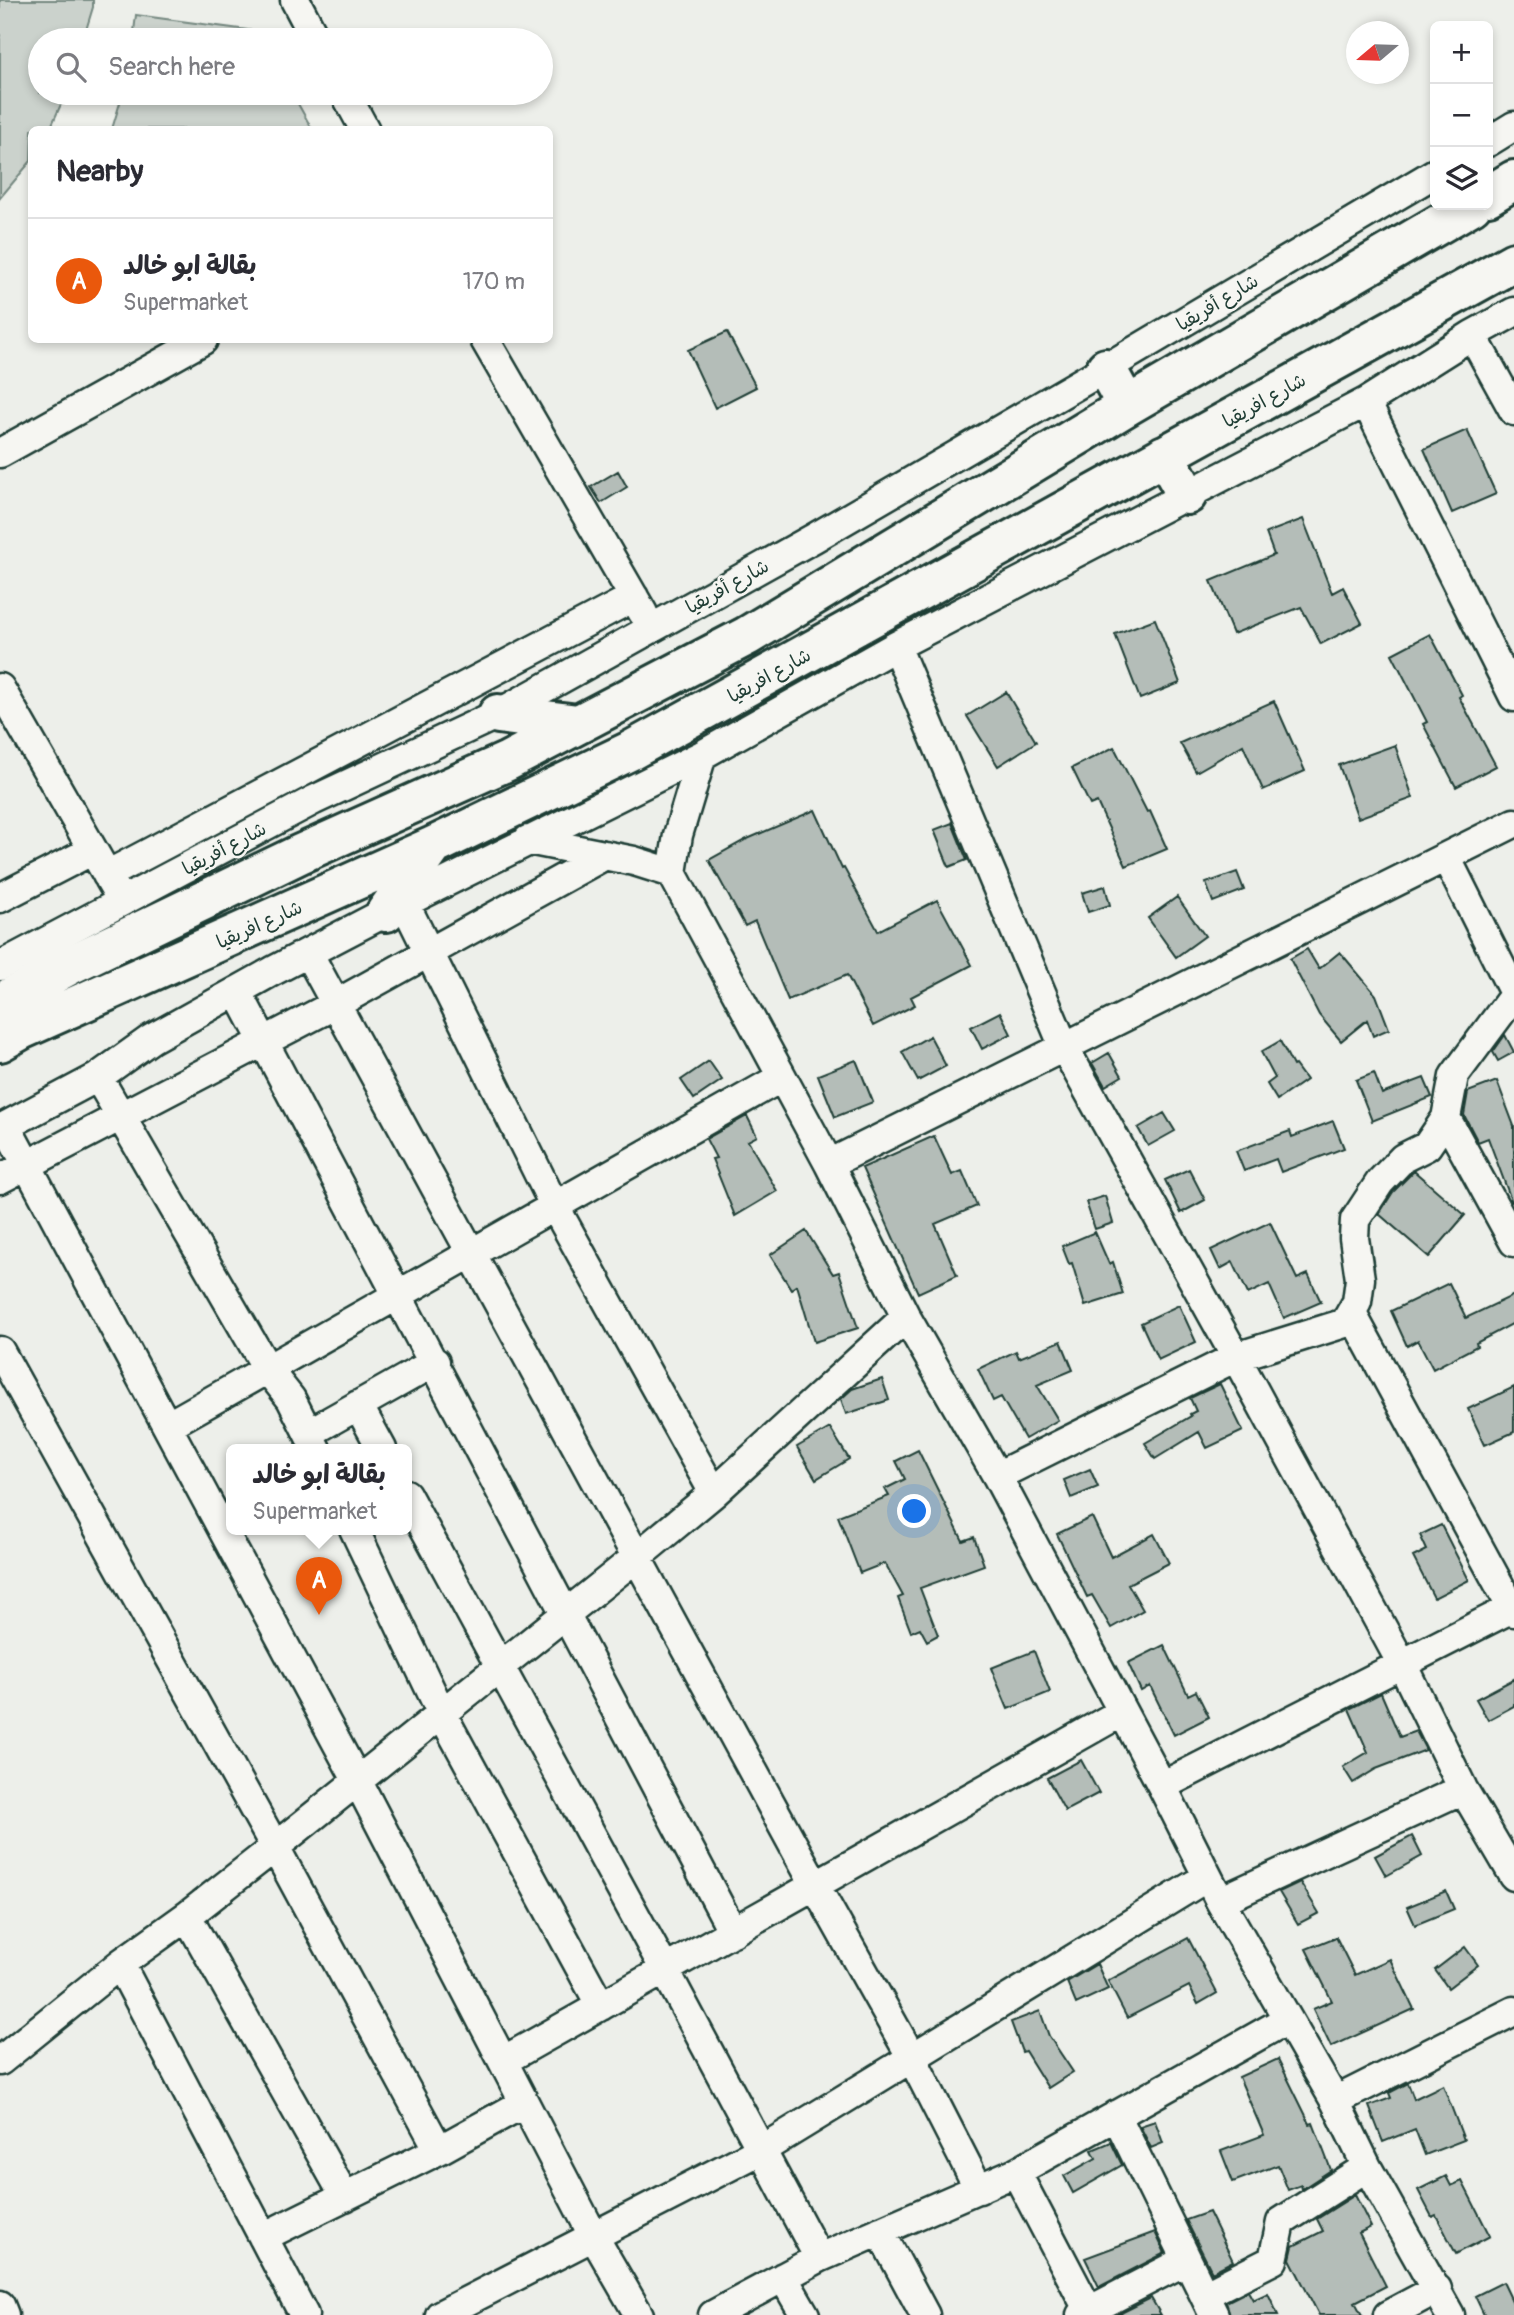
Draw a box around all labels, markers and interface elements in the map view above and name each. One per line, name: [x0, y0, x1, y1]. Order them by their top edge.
north arrow: [1346, 21, 1409, 84]
map controls: [1430, 21, 1493, 210]
button: +: [1430, 21, 1493, 84]
search box: [28, 28, 553, 105]
icon: search: [52, 48, 90, 86]
text: Search here: [108, 51, 235, 83]
button: −: [1430, 84, 1493, 147]
button: layers: [1430, 147, 1493, 210]
text: Nearby: [56, 153, 143, 190]
text: بقالة ابو خالد: [123, 250, 257, 282]
text: A: [72, 267, 86, 296]
text: 170 m: [463, 267, 525, 296]
street label: شارع أفريقيا: [1172, 269, 1263, 338]
text: Supermarket: [123, 288, 248, 317]
street label: شارع افريقيا: [1219, 368, 1311, 434]
street label: شارع أفريقيا: [682, 554, 774, 620]
street label: شارع افريقيا: [724, 643, 816, 709]
street label: شارع أفريقيا: [178, 817, 271, 882]
street label: شارع افريقيا: [213, 895, 307, 955]
popup: [226, 1444, 412, 1535]
text: بقالة ابو خالد: [252, 1459, 386, 1491]
your location: [897, 1494, 931, 1528]
text: Supermarket: [252, 1497, 377, 1526]
pin: A: [296, 1557, 342, 1615]

